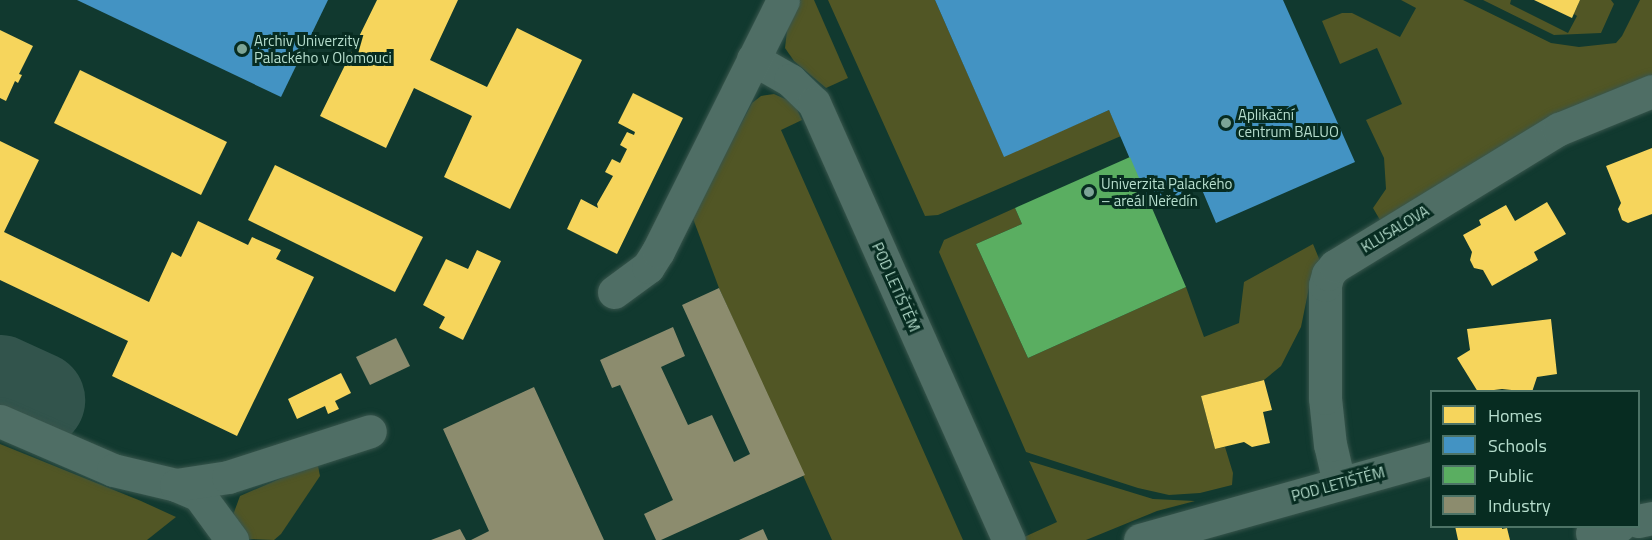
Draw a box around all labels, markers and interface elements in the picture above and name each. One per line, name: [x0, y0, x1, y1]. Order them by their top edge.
place label: Archiv Univerzity Palackého v Olomouci: [254, 31, 392, 66]
marker: Archiv Univerzity Palackého v Olomouci: [235, 42, 249, 56]
place label: Aplikační centrum BALUO: [1238, 105, 1339, 140]
marker: Aplikační centrum BALUO: [1219, 116, 1233, 130]
place label: Univerzita Palackého – areál Neředín: [1101, 174, 1232, 209]
marker: Univerzita Palackého – areál Neředín: [1082, 185, 1096, 199]
street label: KLUSALOVA: [1358, 202, 1432, 256]
street label: POD LETIŠTĚM: [868, 240, 924, 334]
legend: [1430, 390, 1640, 528]
text: Homes: [1488, 402, 1542, 429]
text: Schools: [1488, 432, 1547, 459]
text: Public: [1488, 462, 1534, 489]
street label: POD LETIŠTĚM: [1289, 463, 1387, 505]
text: Industry: [1488, 492, 1551, 519]

